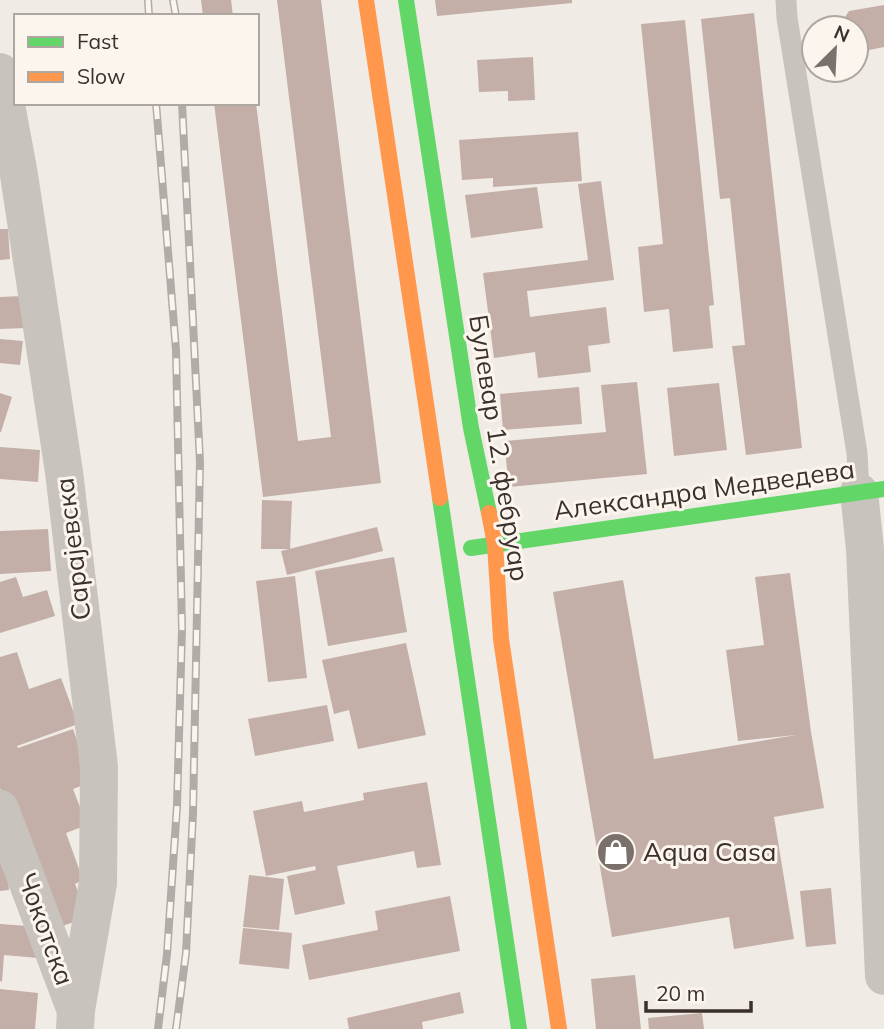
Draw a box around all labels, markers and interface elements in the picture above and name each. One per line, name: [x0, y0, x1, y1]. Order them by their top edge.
legend: [14, 14, 259, 105]
north arrow: [800, 14, 870, 84]
text: N: [830, 20, 853, 47]
text: Fast: [77, 28, 119, 54]
text: Slow: [77, 63, 125, 89]
street label: Булевар 12. фебруар: [462, 312, 537, 584]
street label: Александра Медведева: [551, 452, 857, 527]
street label: Сарајевска: [47, 476, 98, 622]
shop icon: Aqua Casa: [595, 831, 637, 873]
place label: Aqua Casa: [643, 835, 776, 868]
street label: Чокотска: [11, 868, 82, 989]
scale bar: [646, 970, 751, 1014]
text: 20 m: [656, 980, 705, 1006]

